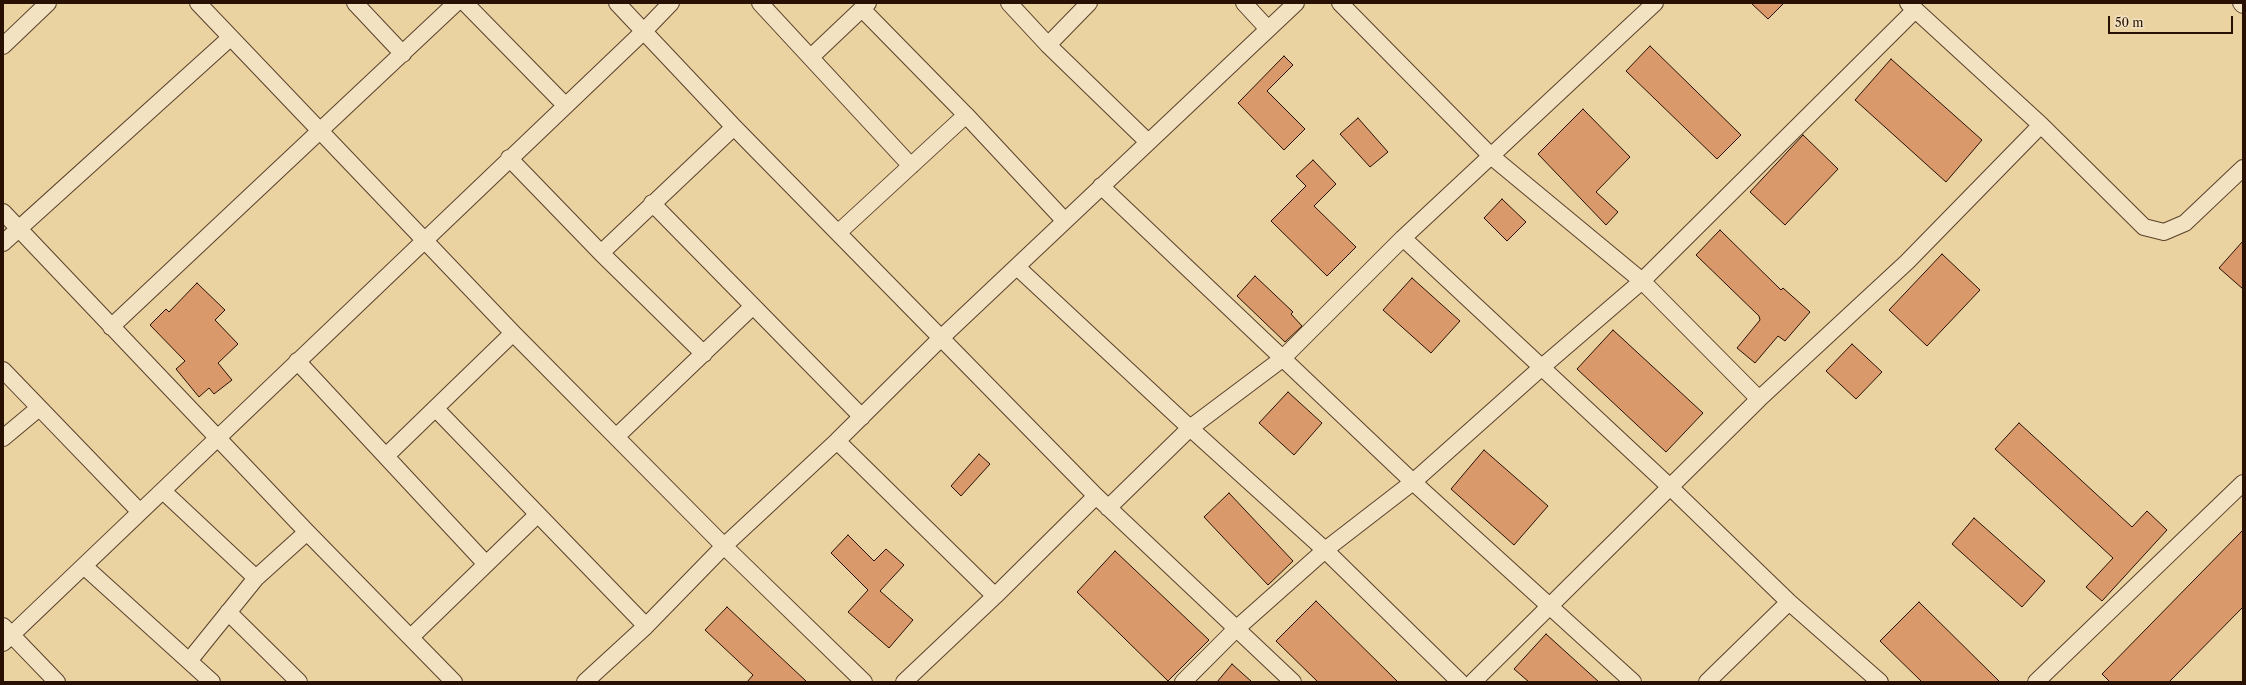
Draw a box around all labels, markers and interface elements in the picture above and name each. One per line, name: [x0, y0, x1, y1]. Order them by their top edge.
scale bar: [2110, 8, 2235, 34]
text: 50 m: [2115, 15, 2144, 30]

